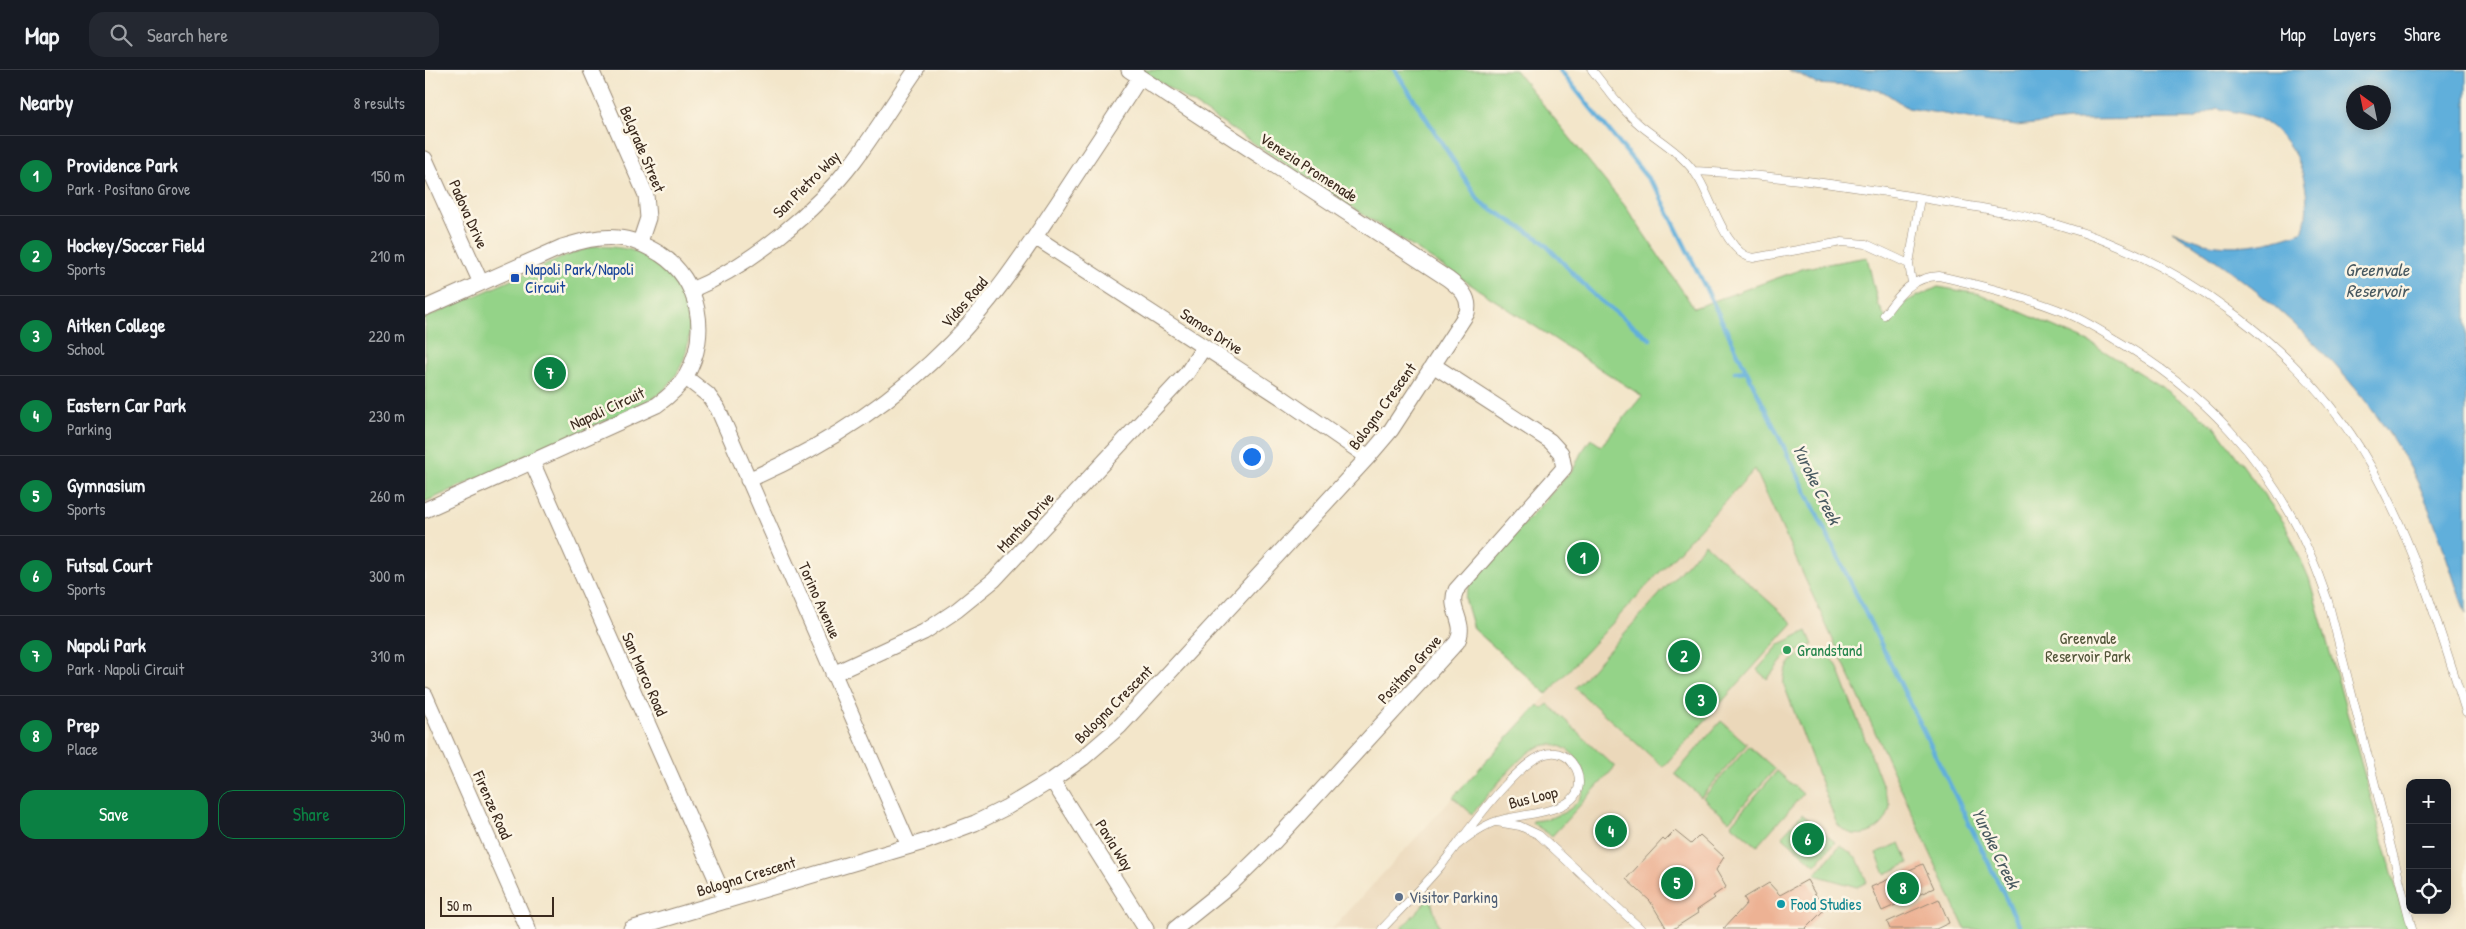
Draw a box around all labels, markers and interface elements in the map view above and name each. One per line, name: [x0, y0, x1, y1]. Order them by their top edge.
search box: [89, 12, 439, 57]
text: Map: [25, 19, 59, 51]
icon: search: [107, 21, 135, 49]
text: Search here: [147, 22, 228, 48]
text: Map: [2280, 22, 2306, 47]
text: Layers: [2334, 22, 2376, 47]
text: Share: [2404, 22, 2441, 47]
north arrow: [2346, 85, 2391, 130]
text: Nearby: [20, 88, 73, 117]
text: 8 results: [353, 92, 405, 114]
street label: Belgrade Street: [615, 102, 671, 196]
street label: Venezia Promenade: [1256, 127, 1363, 207]
street label: San Pietro Way: [768, 145, 845, 222]
text: Providence Park: [67, 152, 178, 178]
text: 1: [33, 165, 39, 187]
text: 150 m: [371, 165, 405, 187]
street label: Padova Drive: [444, 176, 494, 252]
text: Park · Positano Grove: [67, 178, 190, 200]
text: Hockey/Soccer Field: [67, 232, 204, 258]
text: 2: [32, 245, 40, 267]
text: 210 m: [370, 245, 405, 267]
water label: Greenvale Reservoir: [2345, 257, 2410, 303]
text: Sports: [67, 258, 105, 280]
place label: Napoli Park/Napoli Circuit: [525, 258, 634, 298]
marker: Napoli Park/Napoli Circuit: [509, 272, 521, 284]
street label: Vidos Road: [936, 272, 992, 332]
street label: Samos Drive: [1176, 302, 1248, 360]
text: Aitken College: [67, 312, 165, 338]
text: 3: [32, 325, 40, 347]
text: 220 m: [368, 325, 405, 347]
text: School: [67, 338, 104, 360]
pin: 7: [534, 354, 566, 392]
street label: Bologna Crescent: [1343, 358, 1421, 454]
street label: Napoli Circuit: [566, 381, 648, 435]
text: Eastern Car Park: [67, 392, 186, 418]
text: 4: [33, 405, 39, 427]
text: 230 m: [369, 405, 405, 427]
text: Parking: [67, 418, 112, 440]
water label: Yuroke Creek: [1787, 440, 1848, 530]
your location: [1239, 444, 1265, 470]
text: Gymnasium: [67, 472, 145, 498]
text: 5: [33, 485, 39, 507]
text: 260 m: [369, 485, 405, 507]
street label: Mantua Drive: [991, 487, 1059, 557]
text: Sports: [67, 498, 105, 520]
pin: 1: [1567, 539, 1599, 577]
text: Futsal Court: [67, 552, 152, 578]
street label: Torino Avenue: [793, 558, 847, 642]
text: 6: [33, 565, 39, 587]
text: 300 m: [369, 565, 405, 587]
text: Sports: [67, 578, 105, 600]
park label: Greenvale Reservoir Park: [2045, 627, 2131, 667]
street label: San Marco Road: [617, 629, 673, 719]
street label: Positano Grove: [1372, 629, 1446, 708]
text: Napoli Park: [67, 632, 146, 658]
pin: 2: [1668, 637, 1700, 675]
place label: Grandstand: [1797, 639, 1862, 661]
marker: Grandstand: [1781, 644, 1793, 656]
text: 7: [32, 645, 40, 667]
text: 310 m: [370, 645, 405, 667]
text: Park · Napoli Circuit: [67, 658, 184, 680]
street label: Bologna Crescent: [1069, 660, 1157, 748]
pin: 3: [1685, 681, 1717, 719]
text: Prep: [67, 712, 99, 738]
text: 8: [33, 725, 39, 747]
text: 340 m: [370, 725, 405, 747]
text: Place: [67, 738, 98, 760]
street label: Firenze Road: [468, 767, 518, 843]
map controls: [2406, 779, 2451, 914]
button: +: [2406, 779, 2451, 824]
street label: Bus Loop: [1506, 780, 1560, 814]
button: Save: [20, 790, 208, 839]
button: Share: [218, 790, 405, 839]
water label: Yuroke Creek: [1966, 804, 2027, 894]
pin: 4: [1595, 812, 1627, 850]
street label: Pavia Way: [1091, 815, 1139, 875]
pin: 6: [1792, 820, 1824, 858]
button: −: [2406, 824, 2451, 869]
street label: Bologna Crescent: [694, 850, 799, 901]
pin: 5: [1661, 864, 1693, 902]
pin: 8: [1887, 869, 1919, 907]
button: locate: [2406, 869, 2451, 914]
place label: Visitor Parking: [1409, 886, 1498, 908]
marker: Visitor Parking: [1393, 891, 1405, 903]
place label: Food Studies: [1790, 893, 1861, 915]
scale bar: [440, 894, 554, 917]
text: 50 m: [447, 896, 472, 915]
marker: Food Studies: [1775, 898, 1787, 910]

